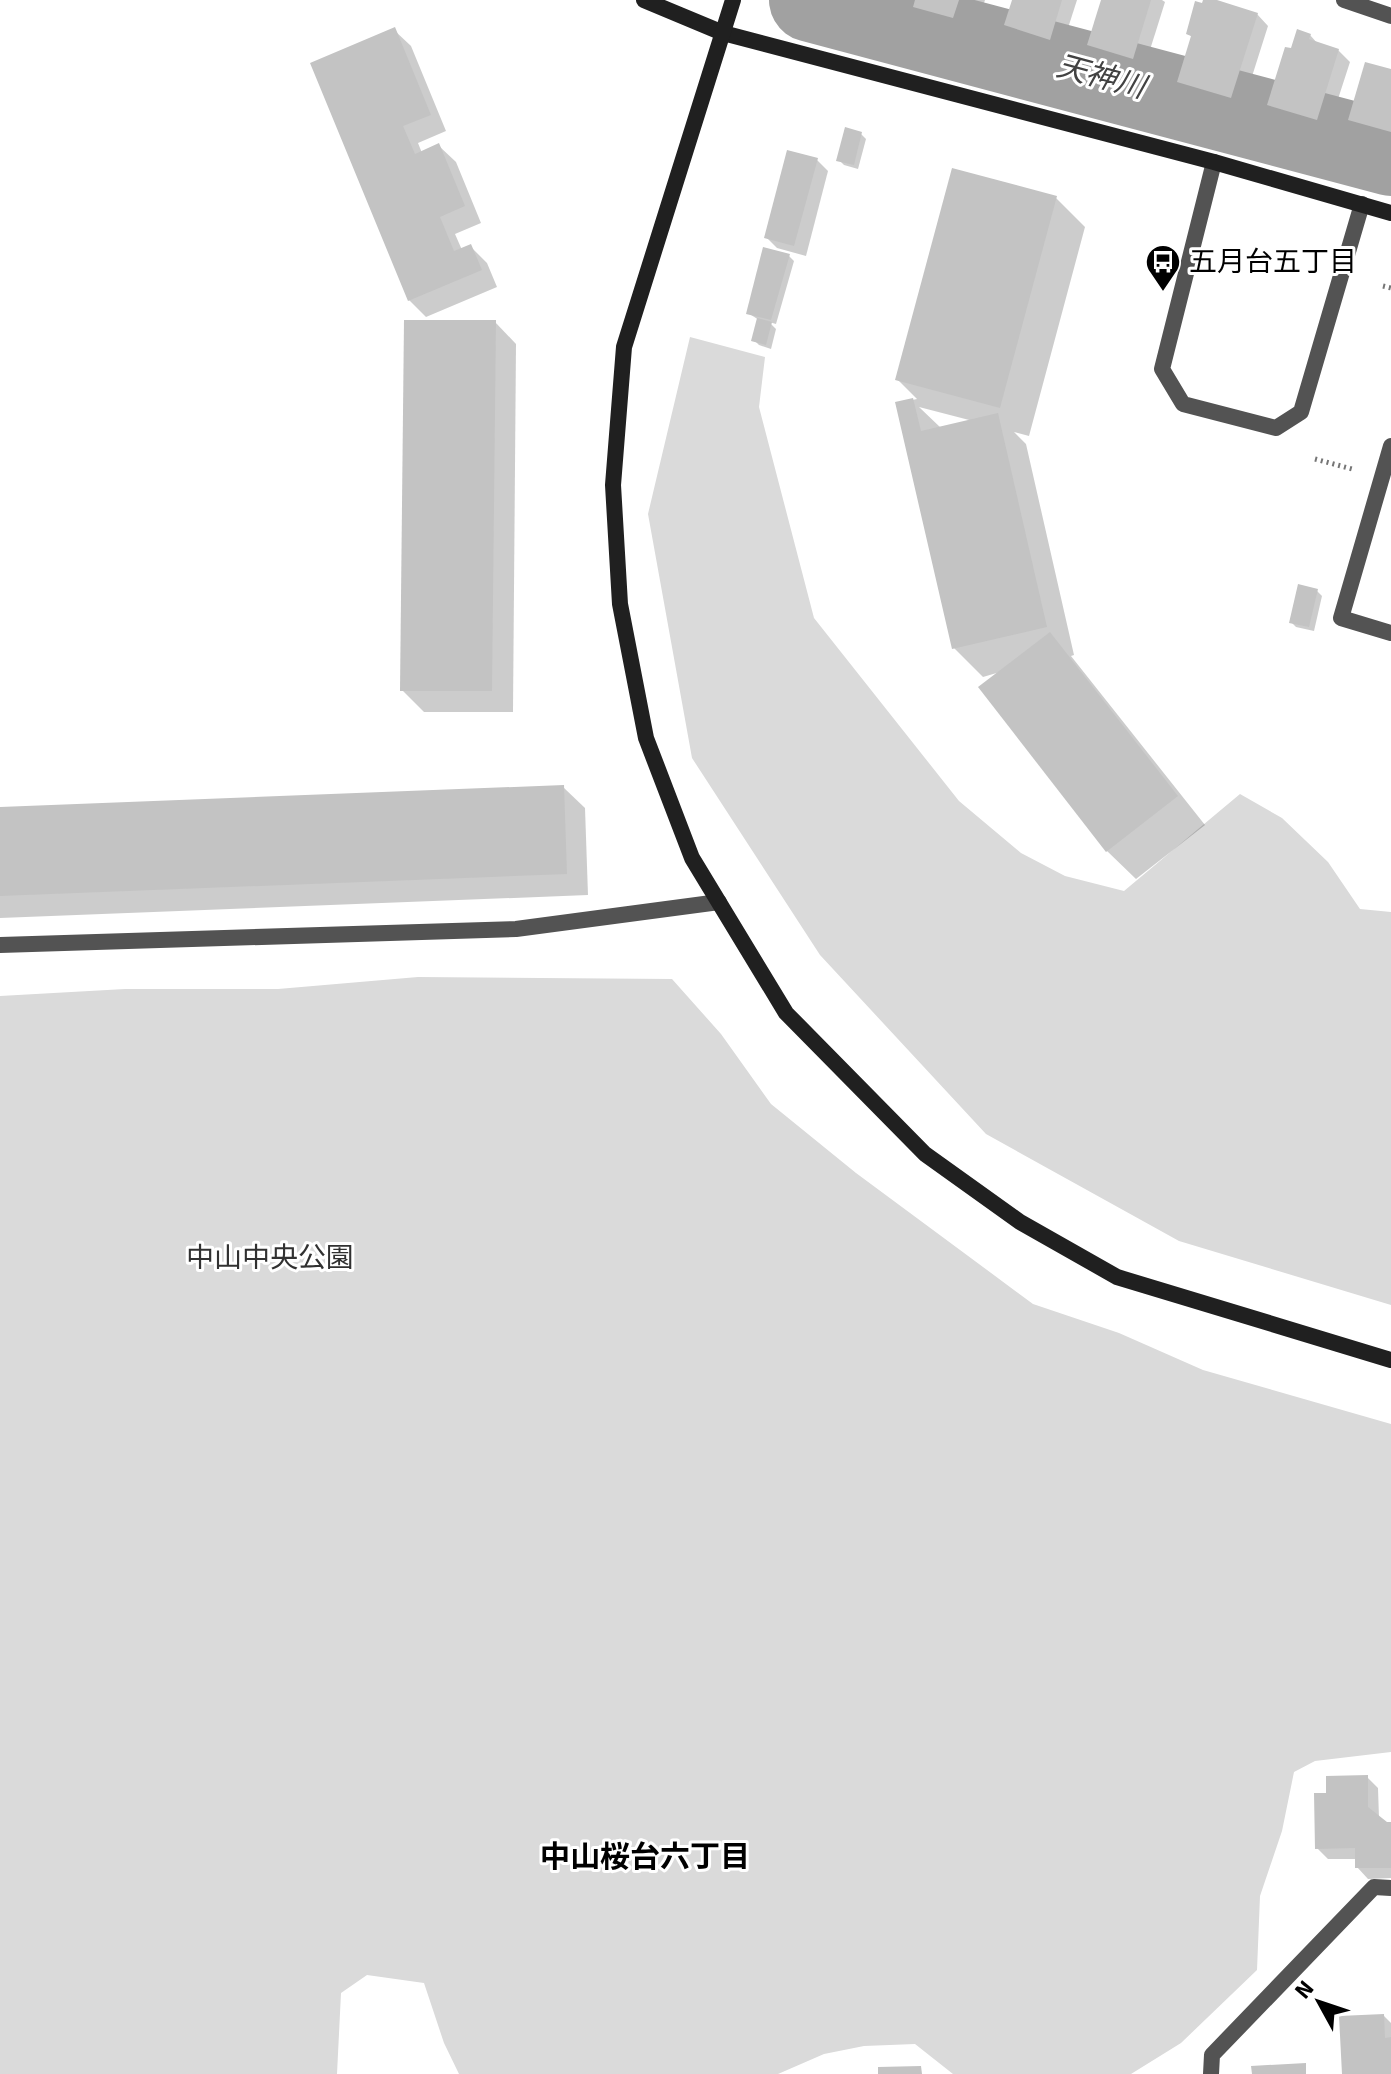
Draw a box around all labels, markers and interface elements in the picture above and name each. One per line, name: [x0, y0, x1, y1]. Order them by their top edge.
water label: 天神川: [1053, 47, 1152, 107]
bus stop icon: 五月台五丁目: [1144, 243, 1182, 293]
place label: 五月台五丁目: [1189, 245, 1357, 279]
park label: 中山中央公園: [186, 1241, 354, 1275]
district label: 中山桜台六丁目: [540, 1839, 750, 1876]
north arrow: [1279, 1962, 1359, 2042]
text: N: [1289, 1975, 1319, 2004]

